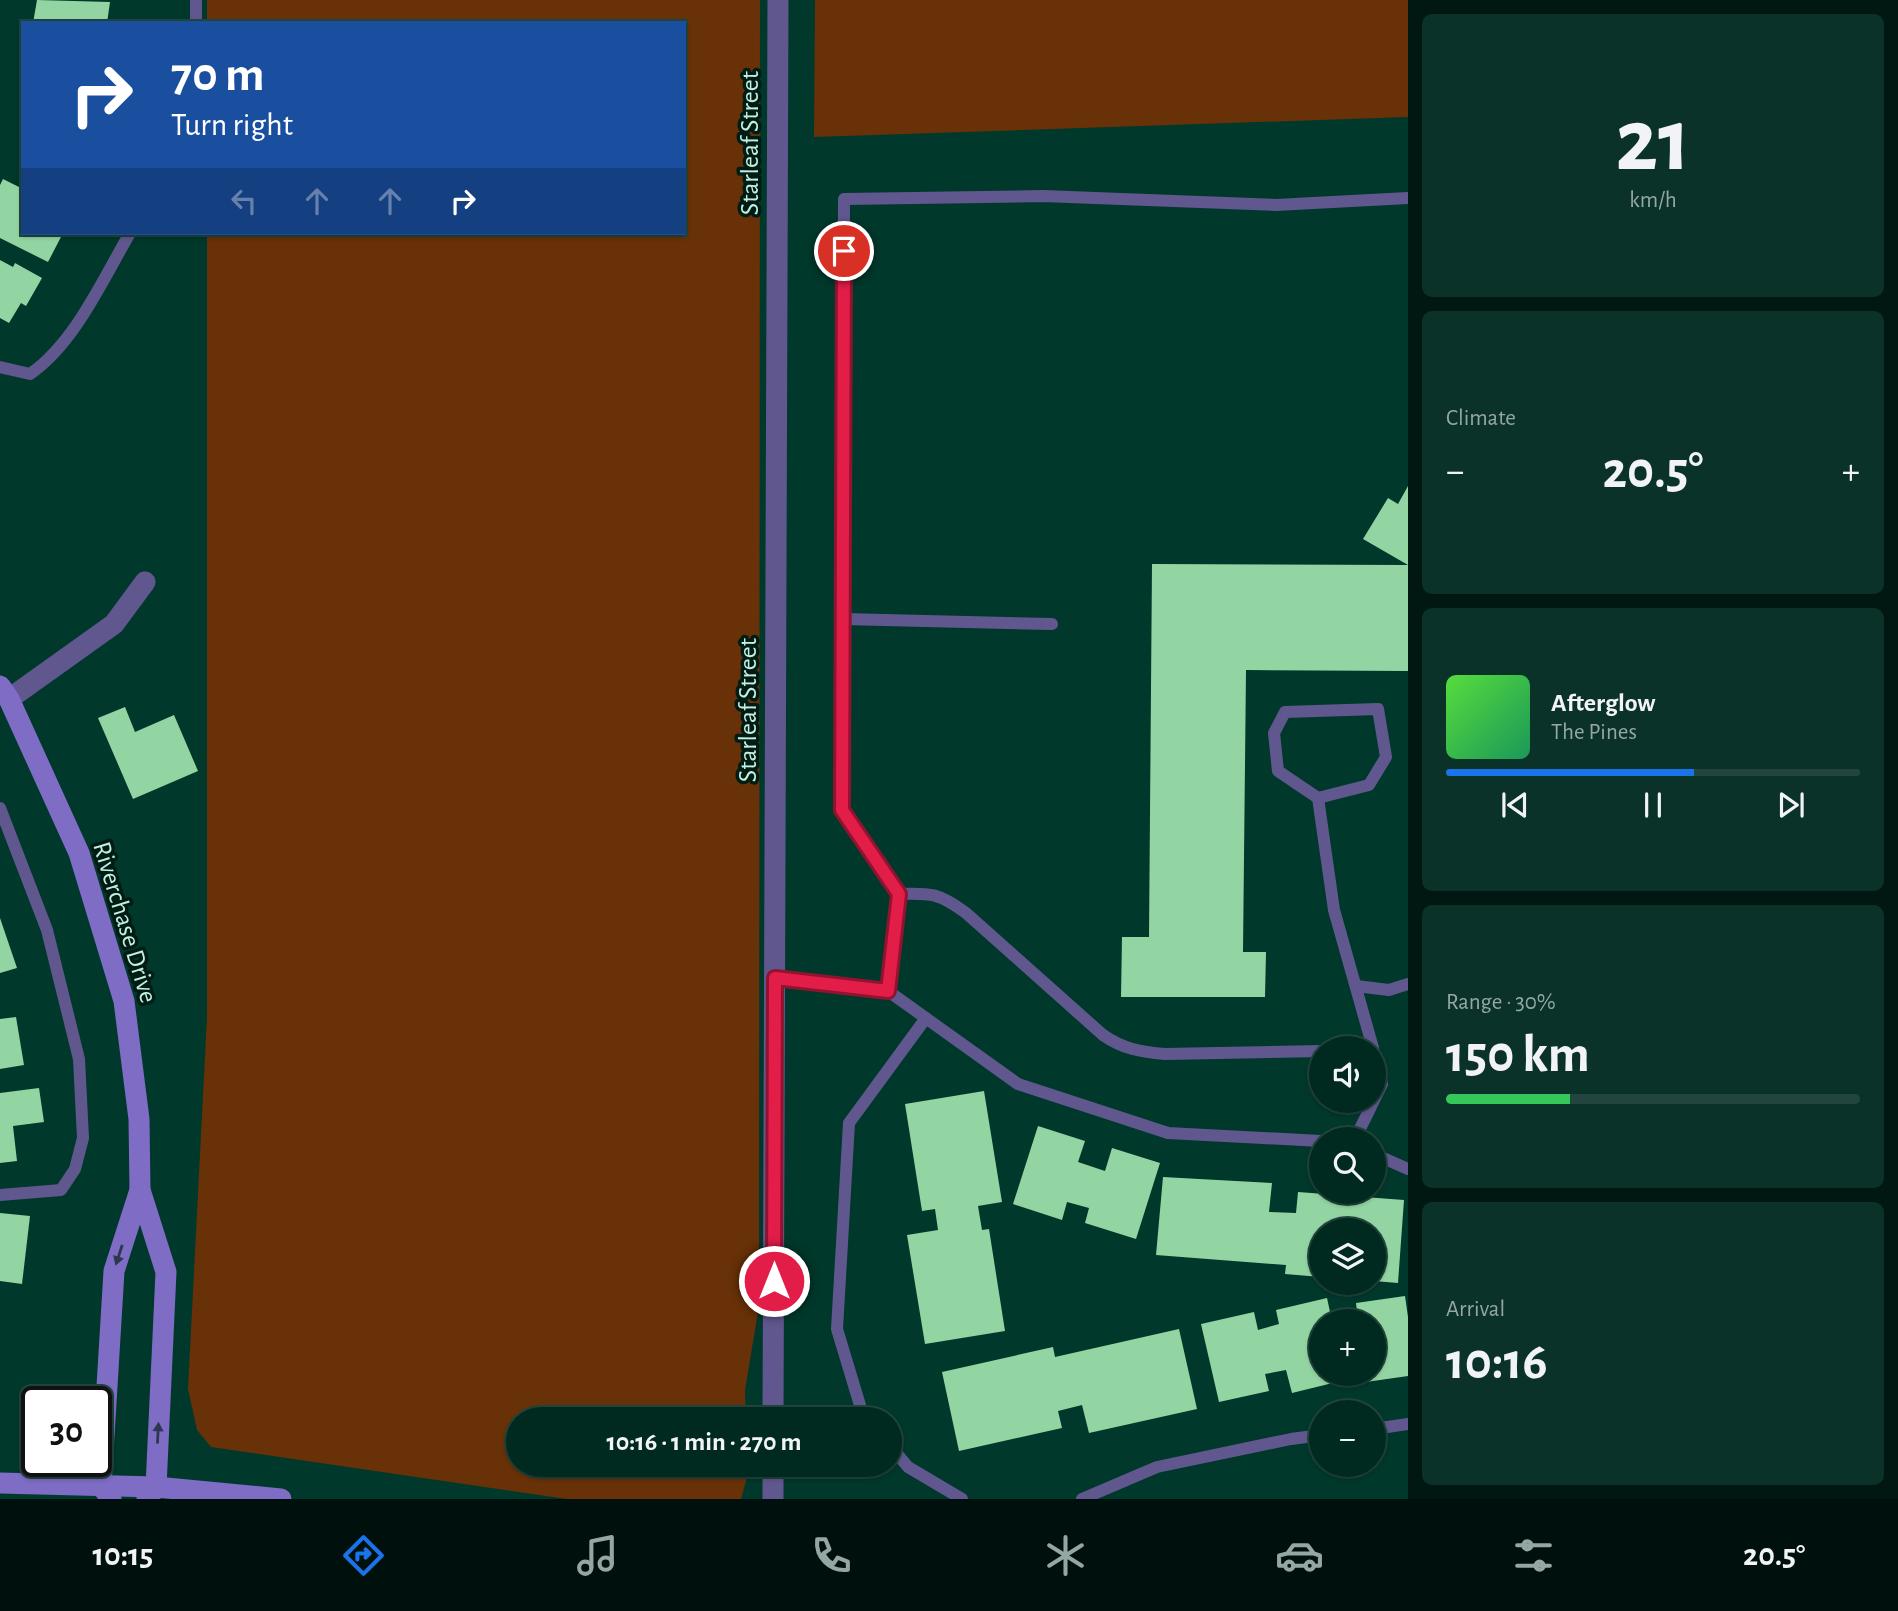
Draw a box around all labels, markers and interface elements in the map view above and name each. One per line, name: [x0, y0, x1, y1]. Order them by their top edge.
icon: right: [56, 49, 147, 140]
text: 70 m: [171, 51, 265, 100]
street label: Starleaf Street: [737, 71, 763, 215]
text: 21: [1615, 96, 1691, 187]
text: Turn right: [171, 109, 293, 141]
icon: left: [225, 182, 263, 220]
icon: ahead: [298, 182, 336, 220]
icon: ahead: [371, 182, 409, 220]
icon: right: [444, 182, 482, 220]
text: km/h: [1629, 189, 1677, 212]
pin: [814, 221, 874, 281]
icon: arrive: [825, 232, 863, 270]
text: Climate: [1446, 407, 1516, 430]
text: 20.5°: [1602, 445, 1704, 497]
text: −: [1446, 453, 1464, 491]
text: +: [1842, 453, 1860, 491]
street label: Starleaf Street: [735, 638, 761, 782]
text: Afterglow: [1551, 690, 1655, 716]
text: The Pines: [1551, 721, 1637, 744]
icon: previous: [1496, 786, 1534, 824]
icon: pause: [1634, 786, 1672, 824]
icon: next: [1772, 786, 1810, 824]
street label: Riverchase Drive: [88, 839, 162, 1006]
text: Range · 30%: [1446, 991, 1556, 1014]
text: 150 km: [1446, 1029, 1590, 1081]
map controls: [1309, 1036, 1386, 1477]
button: sound: [1309, 1036, 1386, 1113]
button: search: [1309, 1127, 1386, 1204]
button: layers: [1309, 1218, 1386, 1295]
position arrow: [737, 1244, 811, 1318]
one-way arrow: [114, 1245, 124, 1266]
text: Arrival: [1446, 1298, 1505, 1321]
button: +: [1309, 1309, 1386, 1386]
text: 10:16: [1446, 1336, 1548, 1388]
speed limit sign: 30: [21, 1386, 112, 1477]
button: −: [1309, 1400, 1386, 1477]
one-way arrow: [153, 1422, 164, 1444]
text: 10:16 · 1 min · 270 m: [606, 1429, 802, 1455]
icon: directions: [339, 1531, 388, 1580]
icon: music: [573, 1531, 622, 1580]
icon: phone: [807, 1531, 856, 1580]
icon: climate: [1041, 1531, 1090, 1580]
icon: car: [1275, 1531, 1324, 1580]
icon: filters: [1509, 1531, 1558, 1580]
text: 10:15: [93, 1539, 153, 1571]
text: 20.5°: [1743, 1539, 1805, 1571]

